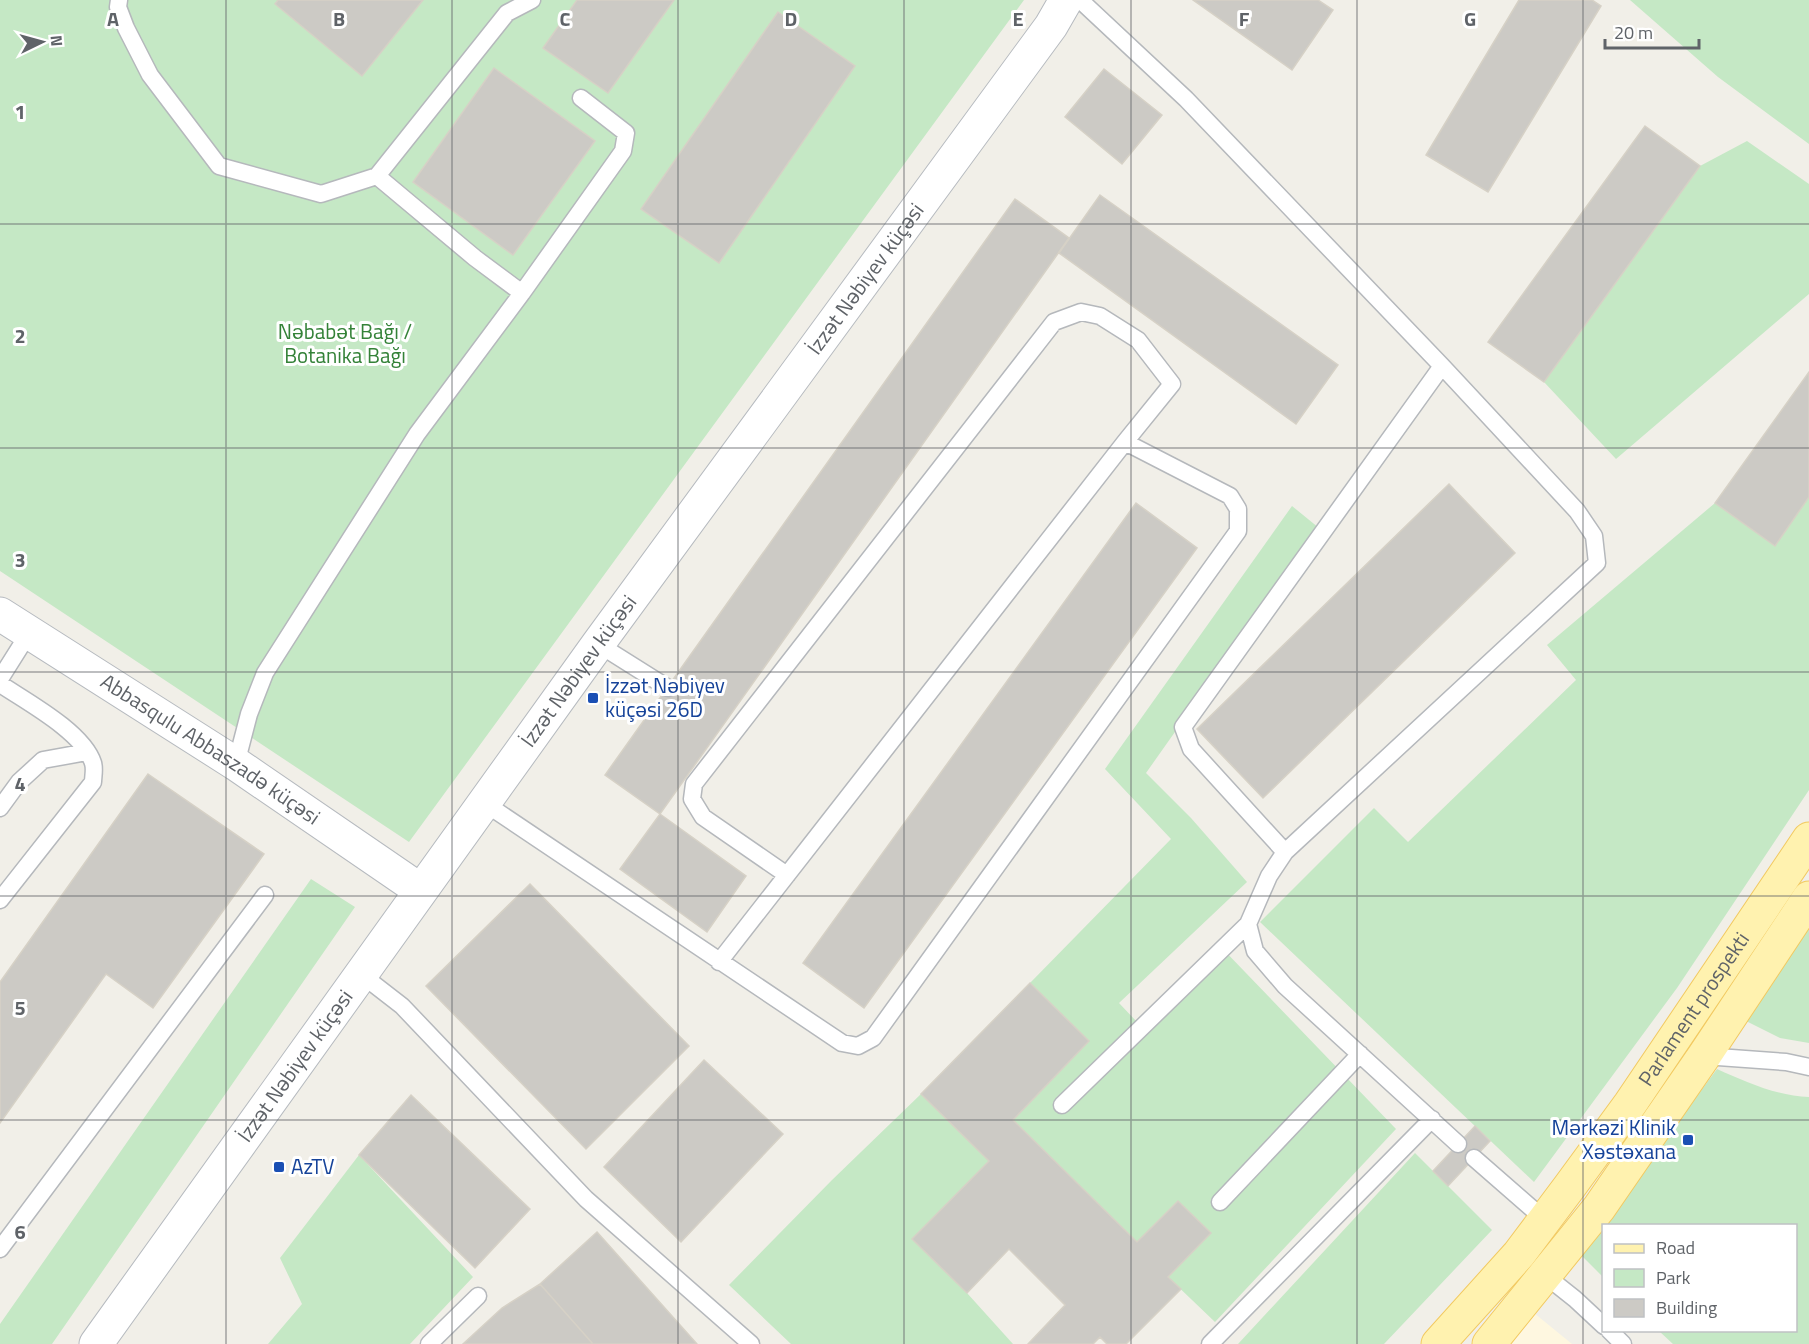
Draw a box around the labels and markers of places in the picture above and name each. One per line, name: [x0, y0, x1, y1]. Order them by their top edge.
place label: İzzət Nəbiyev küçəsi 26D: [605, 669, 725, 725]
marker: İzzət Nəbiyev küçəsi 26D: [586, 691, 600, 705]
place label: Mərkəzi Klinik Xəstəxana: [1552, 1111, 1676, 1167]
marker: Mərkəzi Klinik Xəstəxana: [1681, 1133, 1695, 1147]
place label: AzTV: [291, 1150, 335, 1182]
marker: AzTV: [272, 1160, 286, 1174]

